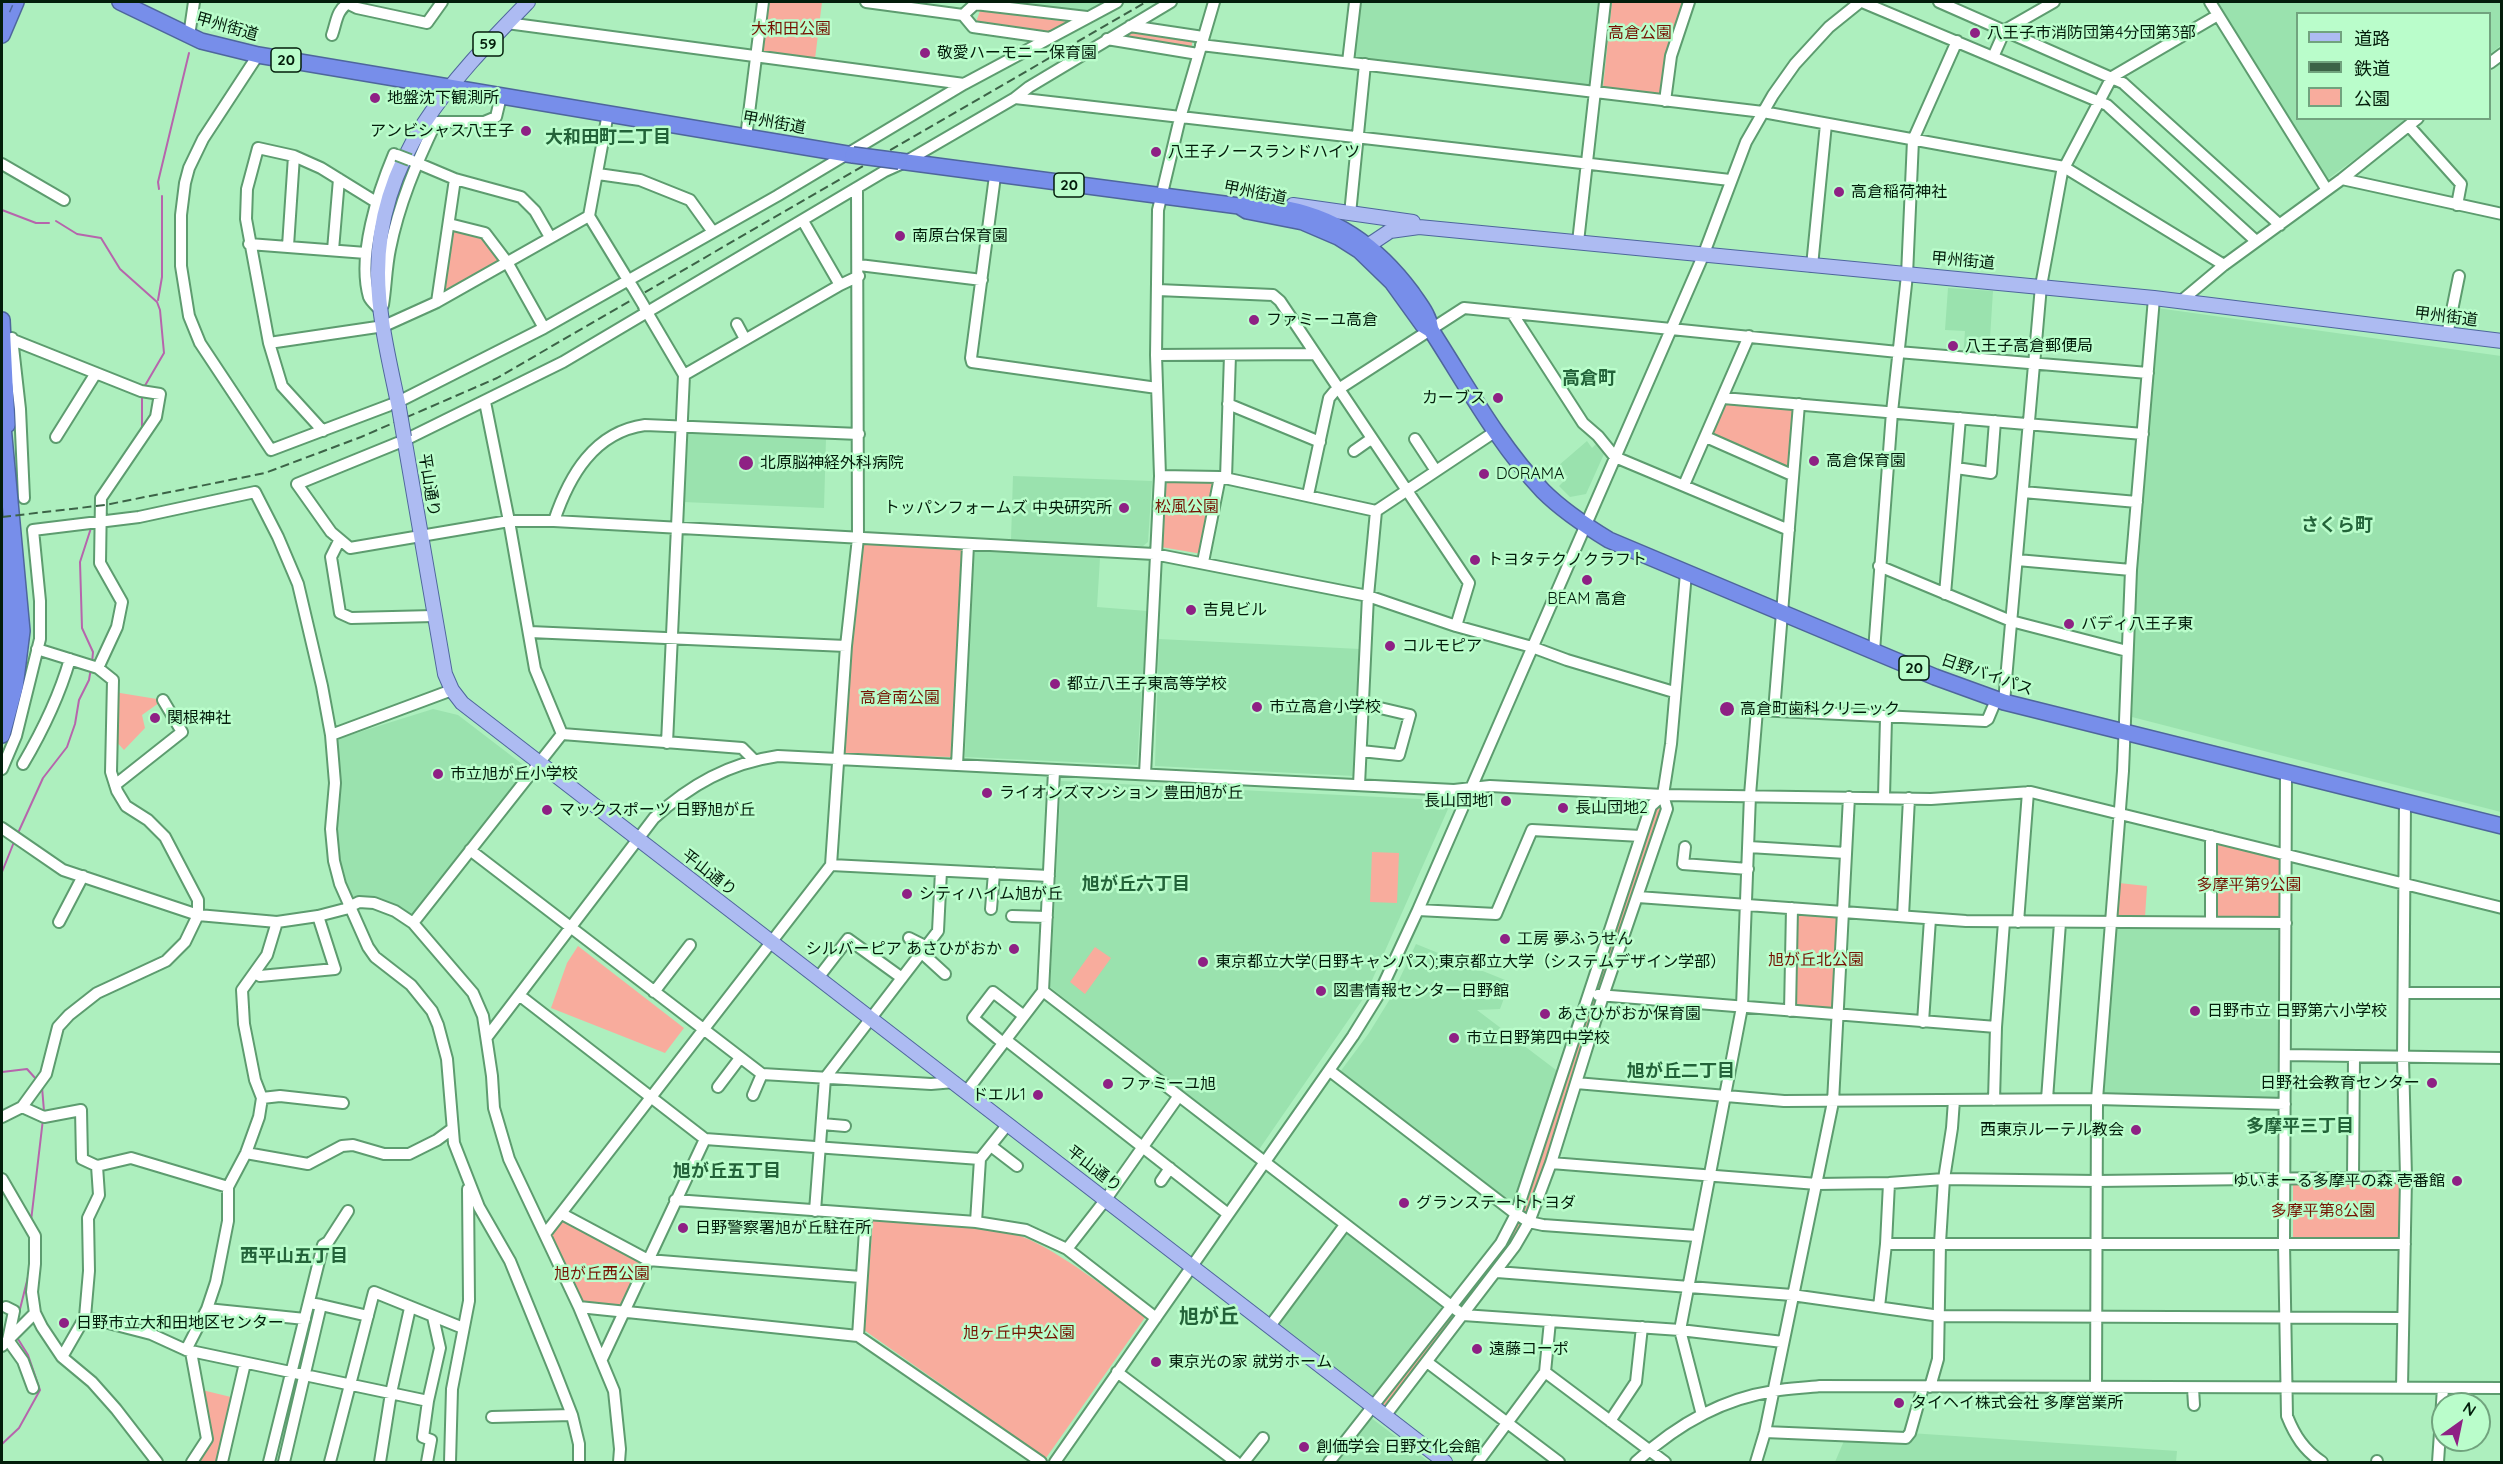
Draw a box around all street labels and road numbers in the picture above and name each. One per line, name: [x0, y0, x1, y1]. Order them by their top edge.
street label: 甲州街道: [194, 9, 260, 45]
road number: 59: [473, 32, 503, 56]
road number: 20: [271, 48, 301, 72]
street label: 甲州街道: [741, 108, 807, 138]
road number: 20: [1054, 173, 1084, 197]
street label: 甲州街道: [1222, 177, 1288, 209]
street label: 甲州街道: [1930, 249, 1996, 273]
street label: 甲州街道: [2413, 304, 2479, 330]
street label: 平山通り: [415, 452, 443, 518]
street label: 日野バイパス: [1938, 650, 2036, 700]
road number: 20: [1899, 656, 1929, 680]
street label: 平山通り: [678, 846, 740, 900]
street label: 平山通り: [1063, 1142, 1125, 1196]

